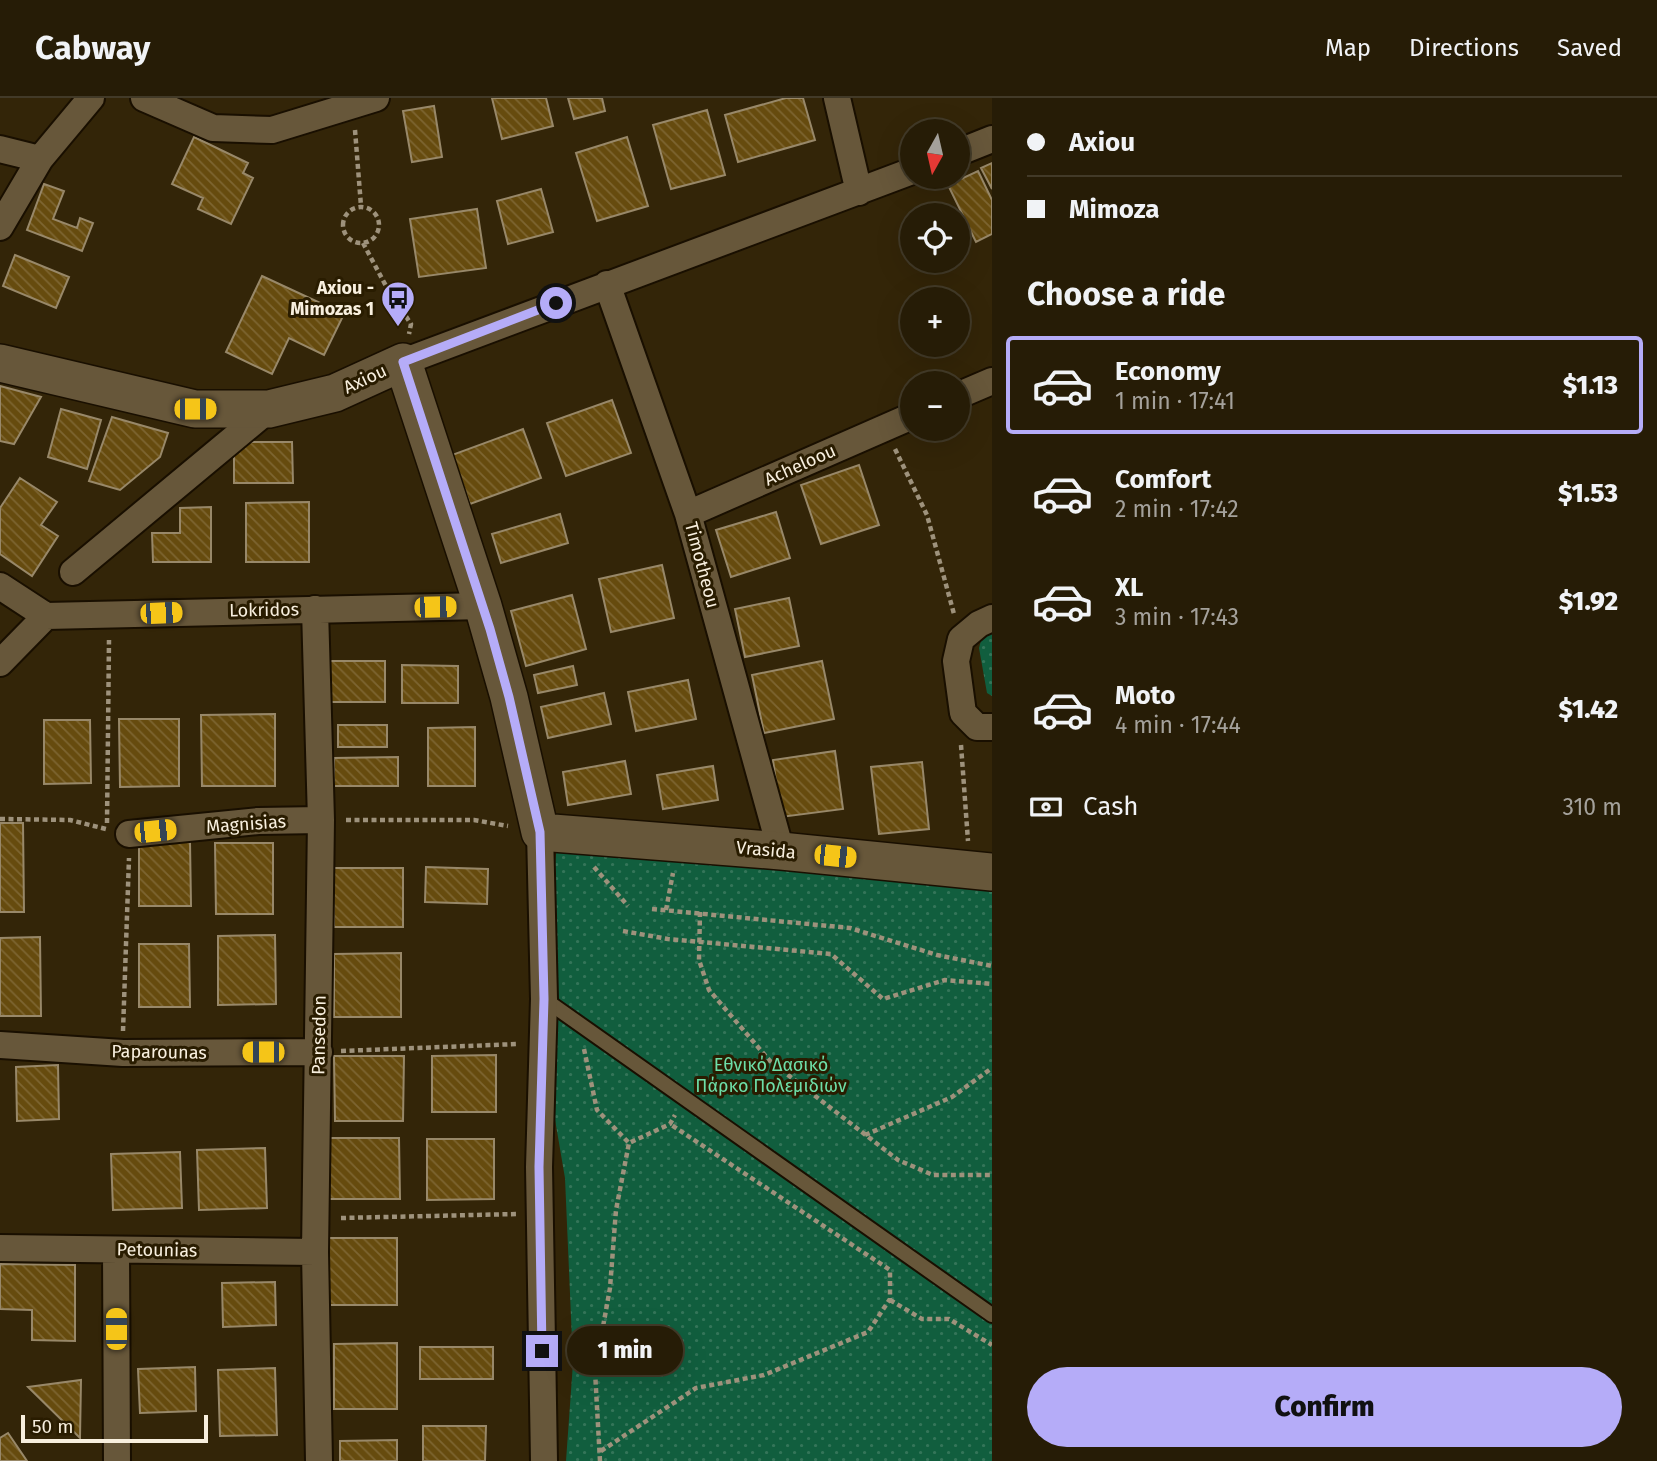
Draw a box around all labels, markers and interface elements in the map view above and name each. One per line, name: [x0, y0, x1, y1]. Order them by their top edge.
text: Cabway: [35, 28, 150, 68]
text: Map: [1325, 34, 1371, 62]
text: Directions: [1409, 34, 1519, 62]
text: Saved: [1557, 34, 1622, 62]
north arrow: [900, 119, 970, 189]
map controls: [900, 119, 970, 441]
text: Axiou: [1069, 127, 1135, 158]
text: Mimoza: [1069, 194, 1159, 225]
button: locate: [900, 203, 970, 273]
text: Choose a ride: [1027, 275, 1225, 313]
place label: Axiou - Mimozas 1: [290, 277, 374, 320]
bus stop icon: Axiou - Mimozas 1: [379, 279, 417, 328]
route start: [540, 287, 572, 319]
button: +: [900, 287, 970, 357]
icon: car: [1031, 354, 1094, 417]
text: Economy: [1115, 356, 1221, 387]
street label: Axiou: [340, 359, 390, 399]
text: $1.13: [1563, 370, 1618, 401]
button: −: [900, 371, 970, 441]
text: 1 min · 17:41: [1115, 387, 1235, 415]
car: [175, 399, 217, 420]
street label: Acheloou: [761, 440, 839, 490]
icon: car: [1031, 462, 1094, 525]
text: Comfort: [1115, 464, 1211, 495]
text: $1.53: [1558, 478, 1618, 509]
text: 2 min · 17:42: [1115, 495, 1239, 523]
street label: Timotheou: [680, 520, 724, 610]
icon: car: [1031, 570, 1094, 633]
text: XL: [1115, 572, 1143, 603]
text: $1.92: [1559, 586, 1618, 617]
car: [414, 596, 457, 618]
street label: Lokridos: [229, 598, 299, 622]
car: [140, 602, 183, 624]
text: 3 min · 17:43: [1115, 603, 1239, 631]
icon: car: [1031, 678, 1094, 741]
text: Moto: [1115, 680, 1175, 711]
text: $1.42: [1558, 694, 1618, 725]
text: 4 min · 17:44: [1115, 711, 1241, 739]
icon: cash: [1027, 788, 1065, 826]
text: Cash: [1083, 791, 1139, 822]
text: 310 m: [1562, 793, 1622, 821]
street label: Magnisias: [205, 810, 287, 838]
car: [134, 818, 177, 844]
street label: Vrasida: [735, 836, 797, 864]
car: [814, 843, 857, 869]
street label: Pansedon: [307, 995, 331, 1075]
street label: Paparounas: [111, 1040, 207, 1064]
car: [243, 1042, 285, 1063]
park label: Εθνικό Δασικό Πάρκο Πολεμιδιών: [695, 1054, 847, 1097]
street label: Petounias: [117, 1238, 197, 1262]
car: [106, 1308, 127, 1350]
callout: 1 min: [566, 1326, 682, 1376]
route end: [526, 1335, 558, 1367]
text: 1 min: [597, 1336, 653, 1364]
button: Confirm: [1027, 1367, 1622, 1447]
scale bar: [21, 1412, 208, 1444]
text: 50 m: [32, 1415, 73, 1438]

